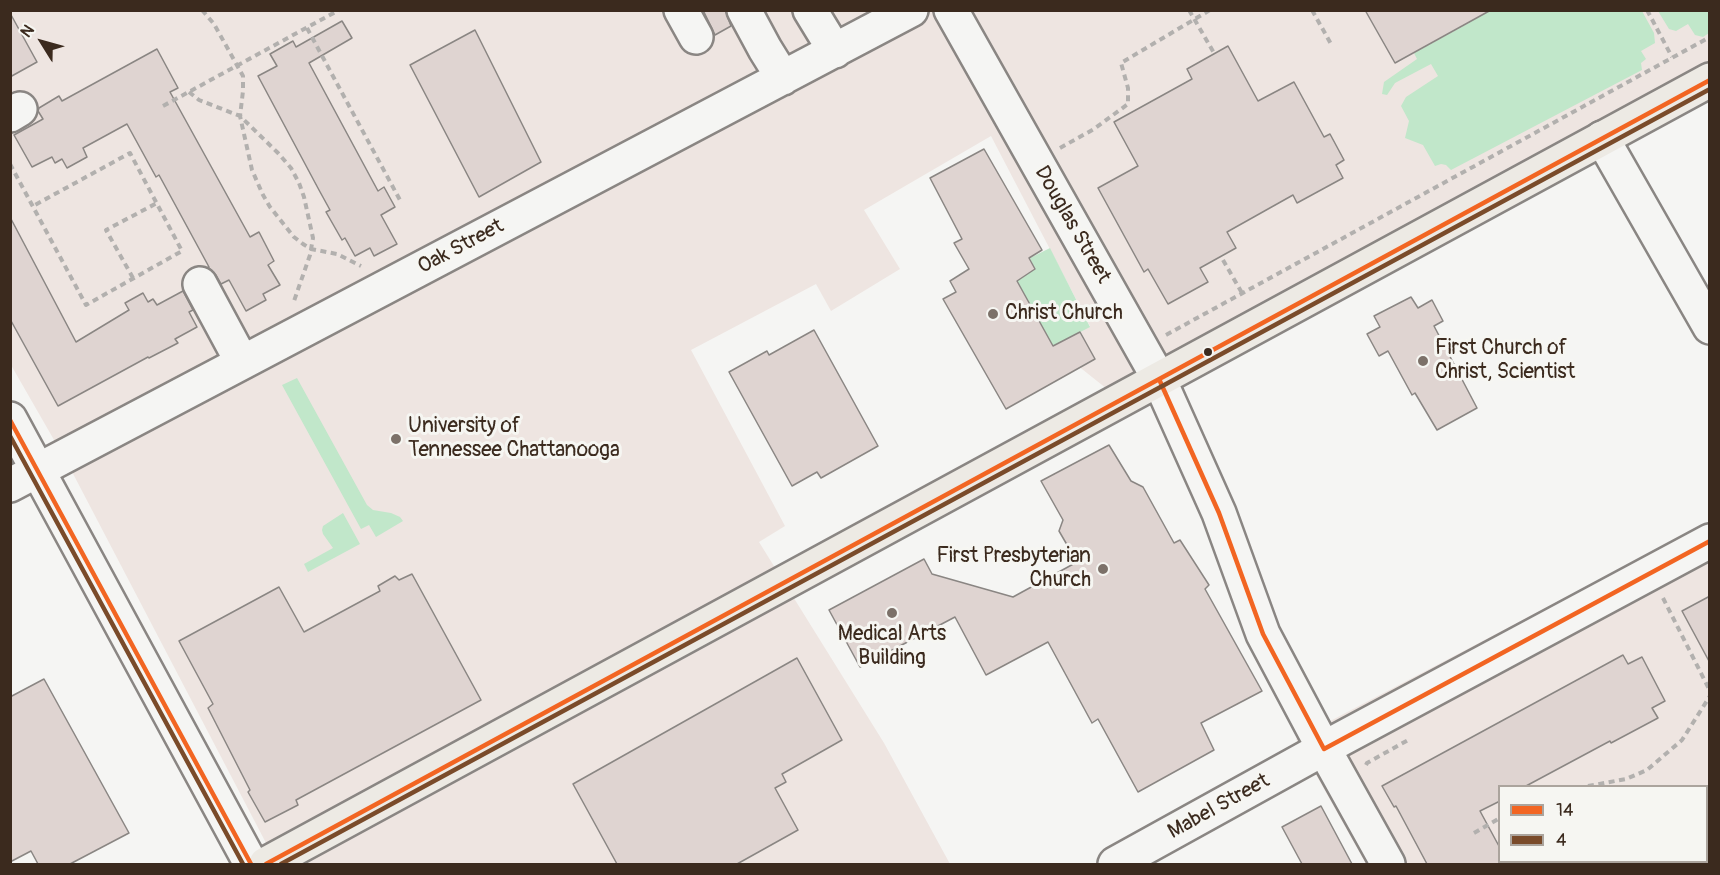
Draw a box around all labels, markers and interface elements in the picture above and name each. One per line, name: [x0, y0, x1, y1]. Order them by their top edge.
north arrow: [12, 12, 72, 72]
text: N: [16, 21, 39, 42]
street label: Douglas Street: [1028, 162, 1116, 288]
street label: Oak Street: [414, 214, 508, 280]
place label: Christ Church: [1005, 301, 1123, 327]
marker: Christ Church: [986, 307, 1000, 321]
place label: First Church of Christ, Scientist: [1435, 336, 1575, 386]
unlabelled marker: [1202, 346, 1214, 358]
marker: First Church of Christ, Scientist: [1416, 354, 1430, 368]
place label: University of Tennessee Chattanooga: [408, 414, 620, 464]
marker: University of Tennessee Chattanooga: [389, 432, 403, 446]
place label: First Presbyterian Church: [936, 544, 1091, 594]
marker: First Presbyterian Church: [1096, 562, 1110, 576]
marker: Medical Arts Building: [885, 606, 899, 620]
place label: Medical Arts Building: [838, 622, 946, 672]
street label: Mabel Street: [1164, 769, 1274, 845]
legend: [1498, 785, 1708, 863]
text: 14: [1556, 799, 1573, 822]
text: 4: [1556, 829, 1566, 852]

